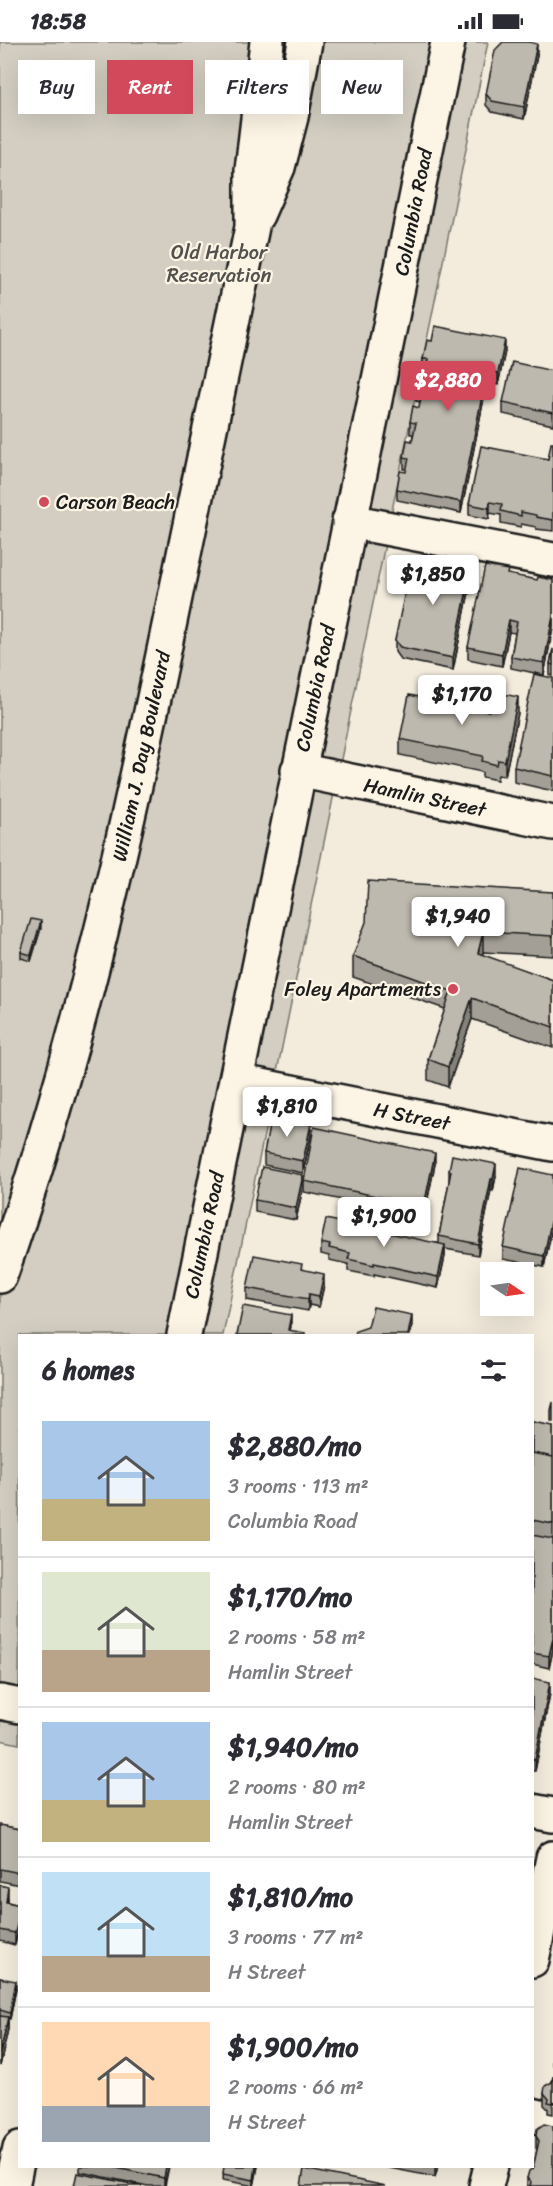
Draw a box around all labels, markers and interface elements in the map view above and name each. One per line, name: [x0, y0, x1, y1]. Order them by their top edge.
text: 18:58: [30, 2, 86, 41]
chip: Buy: [18, 60, 95, 114]
chip: Rent: [107, 60, 193, 114]
chip: Filters: [205, 60, 309, 114]
chip: New: [321, 60, 403, 114]
street label: Columbia Road: [384, 144, 443, 279]
park label: Old Harbor Reservation: [167, 235, 272, 293]
pin: $2,880: [399, 361, 497, 412]
text: $2,880: [414, 363, 482, 398]
place label: Carson Beach: [56, 485, 175, 520]
marker: Carson Beach: [37, 495, 51, 509]
pin: $1,850: [384, 555, 482, 606]
text: $1,850: [401, 557, 465, 592]
street label: Columbia Road: [285, 620, 346, 755]
street label: William J. Day Boulevard: [102, 646, 181, 865]
pin: $1,170: [413, 675, 511, 726]
text: $1,170: [432, 677, 492, 712]
street label: Hamlin Street: [360, 767, 490, 828]
pin: $1,940: [409, 897, 507, 948]
text: $1,940: [426, 899, 490, 934]
place label: Foley Apartments: [284, 972, 442, 1007]
marker: Foley Apartments: [446, 982, 460, 996]
pin: $1,810: [238, 1087, 336, 1138]
text: $1,810: [257, 1089, 317, 1124]
street label: H Street: [371, 1092, 454, 1141]
street label: Columbia Road: [174, 1167, 235, 1302]
pin: $1,900: [335, 1197, 433, 1248]
text: $1,900: [352, 1199, 416, 1234]
north arrow: [480, 1262, 534, 1316]
map controls: [480, 1262, 534, 1316]
text: 6 homes: [42, 1347, 134, 1393]
icon: filters: [477, 1354, 510, 1387]
text: $2,880/mo: [228, 1423, 361, 1469]
icon: home: [90, 1445, 162, 1517]
text: 3 rooms · 113 m²: [228, 1469, 369, 1504]
text: Columbia Road: [228, 1504, 357, 1539]
text: $1,170/mo: [228, 1574, 352, 1620]
icon: home: [90, 1596, 162, 1668]
text: 2 rooms · 58 m²: [228, 1620, 365, 1655]
text: Hamlin Street: [228, 1655, 352, 1690]
text: $1,940/mo: [228, 1724, 358, 1770]
icon: home: [90, 1746, 162, 1818]
text: 2 rooms · 80 m²: [228, 1770, 366, 1805]
text: Hamlin Street: [228, 1805, 352, 1840]
text: $1,810/mo: [228, 1874, 353, 1920]
icon: home: [90, 1896, 162, 1968]
text: 3 rooms · 77 m²: [228, 1920, 363, 1955]
text: H Street: [228, 1955, 305, 1990]
text: $1,900/mo: [228, 2024, 359, 2070]
icon: home: [90, 2046, 162, 2118]
text: 2 rooms · 66 m²: [228, 2070, 364, 2105]
text: H Street: [228, 2105, 305, 2140]

